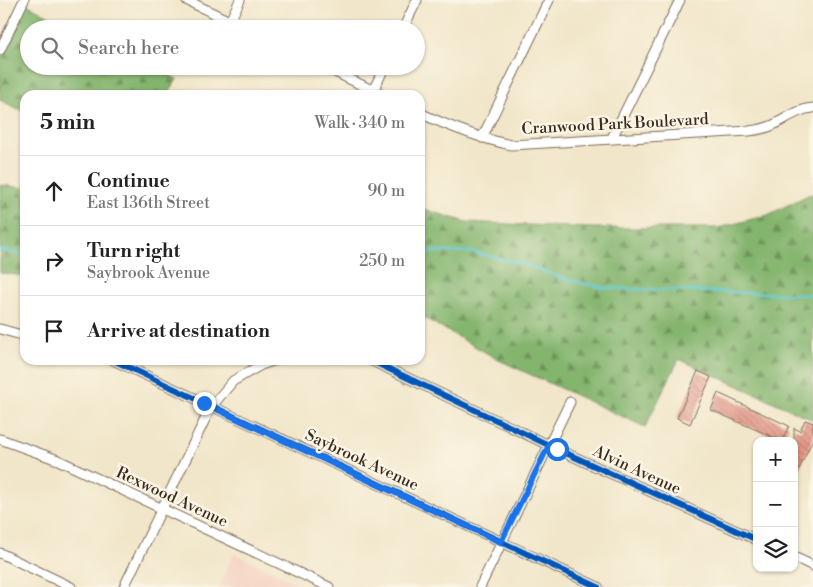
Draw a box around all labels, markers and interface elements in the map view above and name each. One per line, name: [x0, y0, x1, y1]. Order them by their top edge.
search box: [20, 20, 425, 75]
icon: search: [38, 34, 66, 62]
text: Search here: [78, 36, 179, 60]
street label: Cranwood Park Boulevard: [521, 109, 709, 139]
text: 5 min: [40, 110, 95, 136]
text: Walk · 340 m: [315, 113, 405, 133]
text: Continue: [87, 169, 170, 193]
icon: ahead: [40, 177, 68, 205]
text: 90 m: [367, 181, 405, 201]
text: East 136th Street: [87, 193, 210, 213]
text: Turn right: [87, 239, 180, 263]
icon: right: [40, 247, 68, 275]
text: 250 m: [359, 251, 405, 271]
text: Saybrook Avenue: [87, 263, 210, 283]
icon: arrive: [40, 317, 68, 345]
text: Arrive at destination: [87, 319, 270, 343]
route end: [193, 392, 216, 415]
street label: Saybrook Avenue: [302, 425, 422, 495]
map controls: [753, 437, 798, 572]
button: +: [753, 437, 798, 482]
route start: [546, 438, 569, 461]
street label: Alvin Avenue: [589, 441, 684, 499]
street label: Rexwood Avenue: [113, 462, 231, 532]
button: −: [753, 482, 798, 527]
button: layers: [753, 527, 798, 572]

